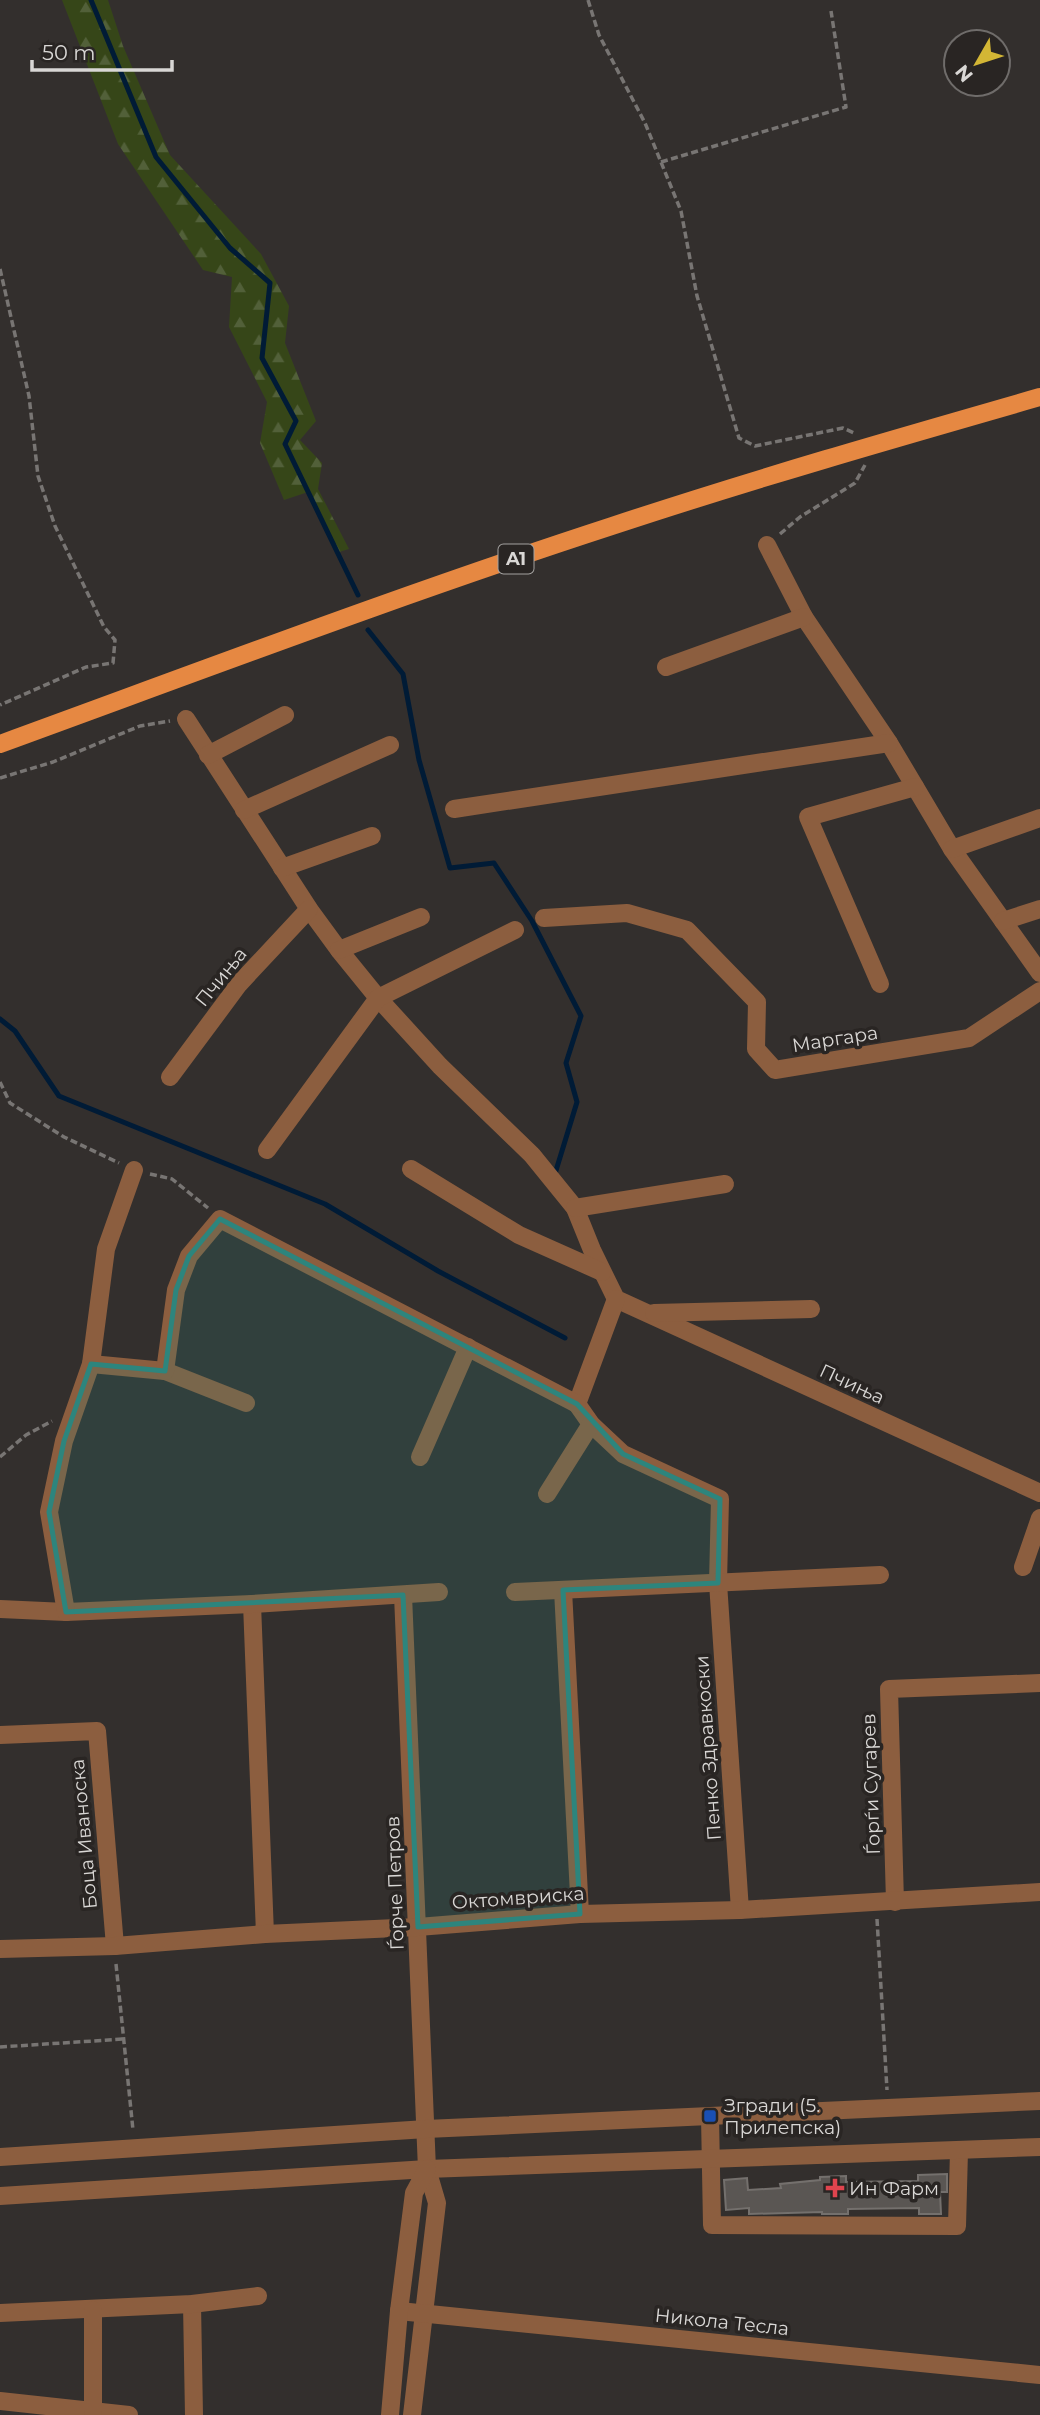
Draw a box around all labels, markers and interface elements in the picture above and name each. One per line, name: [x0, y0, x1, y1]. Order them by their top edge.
scale bar: [32, 28, 172, 72]
north arrow: [942, 28, 1012, 98]
text: 50 m: [42, 40, 96, 65]
text: N: [950, 60, 978, 87]
road number: A1: [498, 544, 534, 574]
street label: Пчиња: [190, 943, 252, 1011]
street label: Маргара: [790, 1021, 880, 1057]
street label: Пчиња: [816, 1359, 888, 1409]
street label: Пенко Здравкоски: [690, 1655, 726, 1841]
street label: Ѓорѓи Сугарев: [857, 1713, 885, 1855]
street label: Боца Иваноска: [66, 1758, 102, 1910]
street label: Ѓорче Петров: [381, 1815, 409, 1951]
street label: Октомвриска: [451, 1882, 585, 1914]
place label: Згради (5. Прилепска): [724, 2094, 841, 2139]
marker: Згради (5. Прилепска): [702, 2108, 718, 2124]
place label: Ин Фарм: [849, 2177, 939, 2200]
marker: Ин Фарм: [827, 2180, 843, 2196]
street label: Никола Тесла: [654, 2304, 790, 2340]

